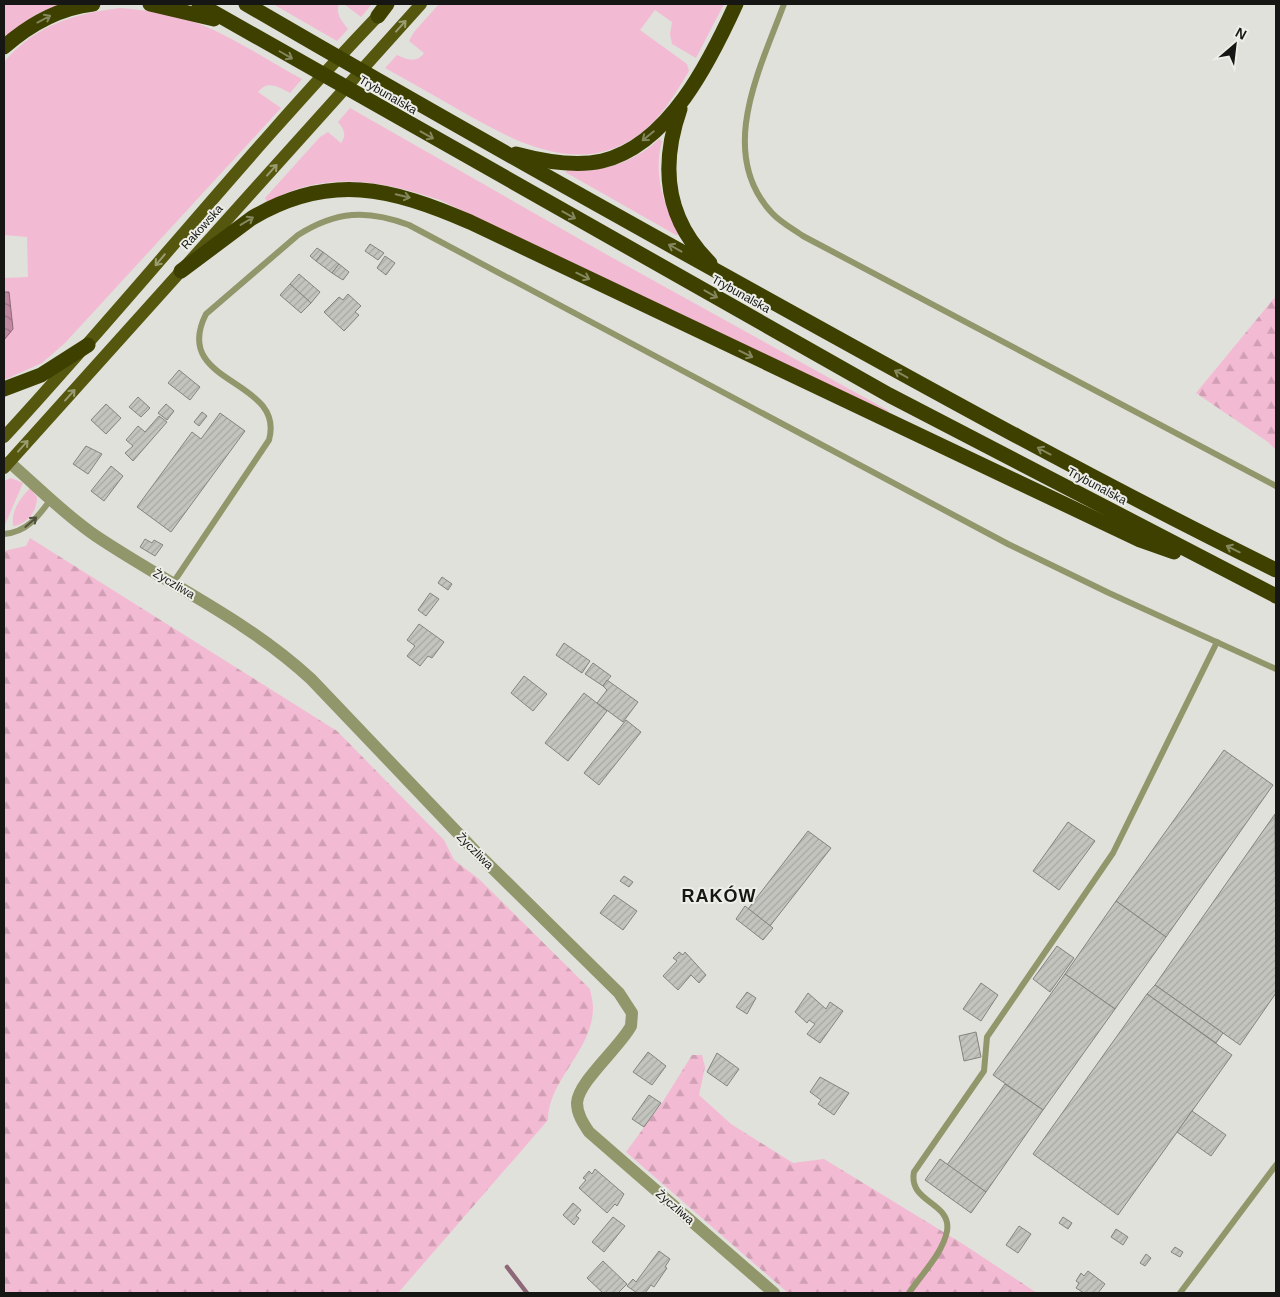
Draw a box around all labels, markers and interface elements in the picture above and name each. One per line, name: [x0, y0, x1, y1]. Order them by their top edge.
one-way arrow: [36, 14, 51, 24]
one-way arrow: [396, 19, 407, 32]
north arrow: [1210, 20, 1260, 70]
text: N: [1233, 24, 1249, 43]
one-way arrow: [279, 50, 293, 60]
street label: Trybunalska: [356, 73, 420, 117]
one-way arrow: [420, 130, 435, 140]
one-way arrow: [641, 131, 654, 142]
one-way arrow: [266, 163, 277, 176]
one-way arrow: [395, 192, 411, 201]
street label: Rakowska: [178, 202, 226, 252]
one-way arrow: [561, 210, 576, 220]
one-way arrow: [240, 215, 254, 225]
one-way arrow: [668, 243, 683, 252]
one-way arrow: [154, 253, 165, 266]
one-way arrow: [575, 272, 590, 281]
street label: Trybunalska: [709, 272, 773, 316]
one-way arrow: [703, 290, 717, 300]
one-way arrow: [738, 350, 753, 359]
one-way arrow: [895, 368, 909, 378]
one-way arrow: [64, 388, 76, 401]
one-way arrow: [17, 440, 29, 453]
one-way arrow: [1038, 445, 1052, 455]
street label: Trybunalska: [1065, 465, 1129, 508]
one-way arrow: [25, 517, 38, 528]
one-way arrow: [1225, 544, 1240, 554]
street label: Życzliwa: [151, 566, 198, 602]
street label: Życzliwa: [454, 830, 496, 872]
district label: RAKÓW: [682, 885, 757, 906]
street label: Życzliwa: [653, 1187, 697, 1228]

